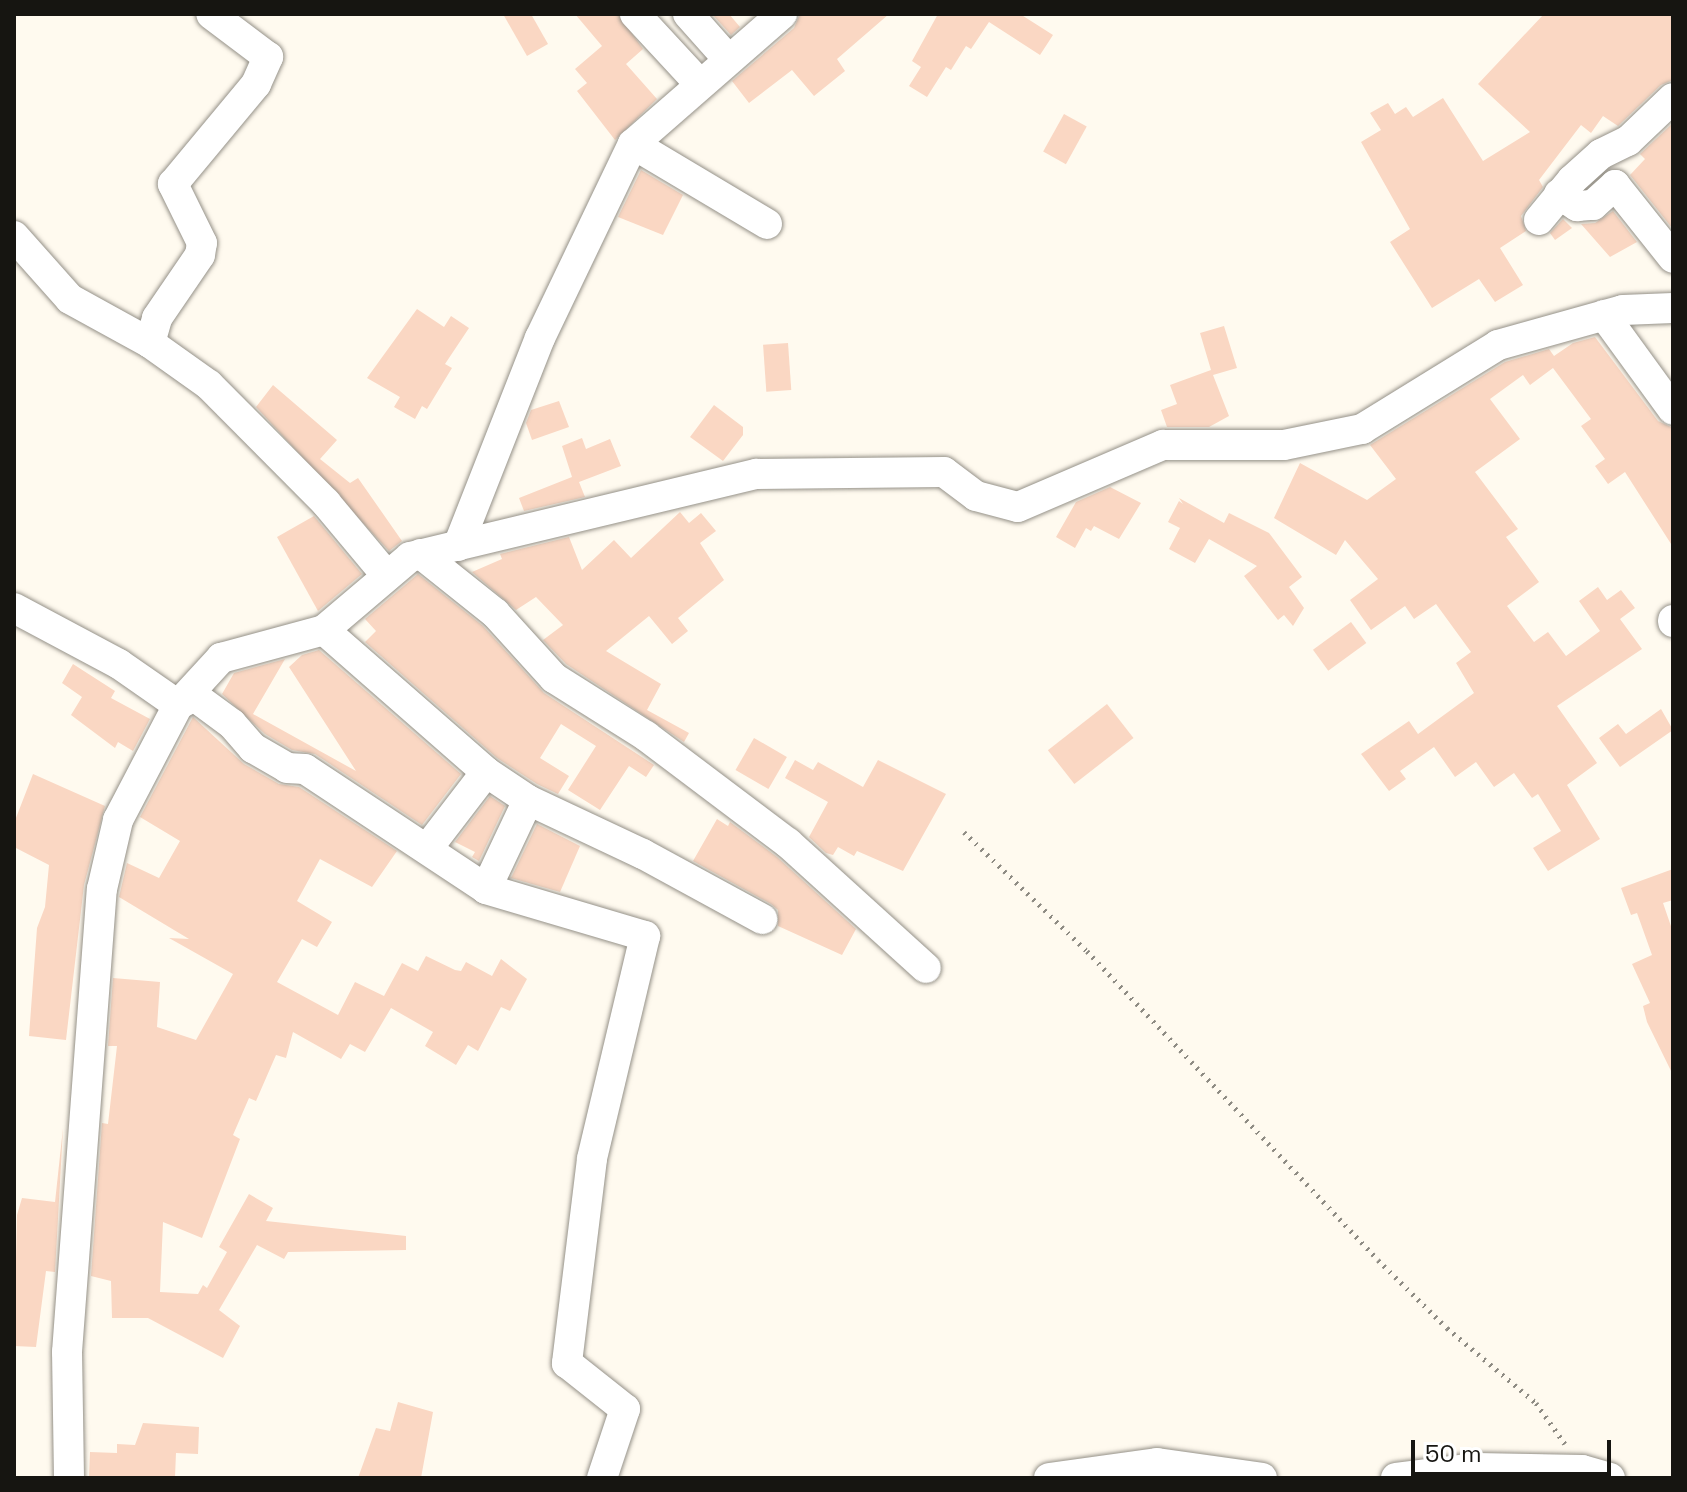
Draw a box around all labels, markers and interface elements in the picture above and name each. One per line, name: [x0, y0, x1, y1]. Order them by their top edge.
scale bar: [1415, 1424, 1615, 1474]
text: 50 m: [1425, 1438, 1482, 1469]

